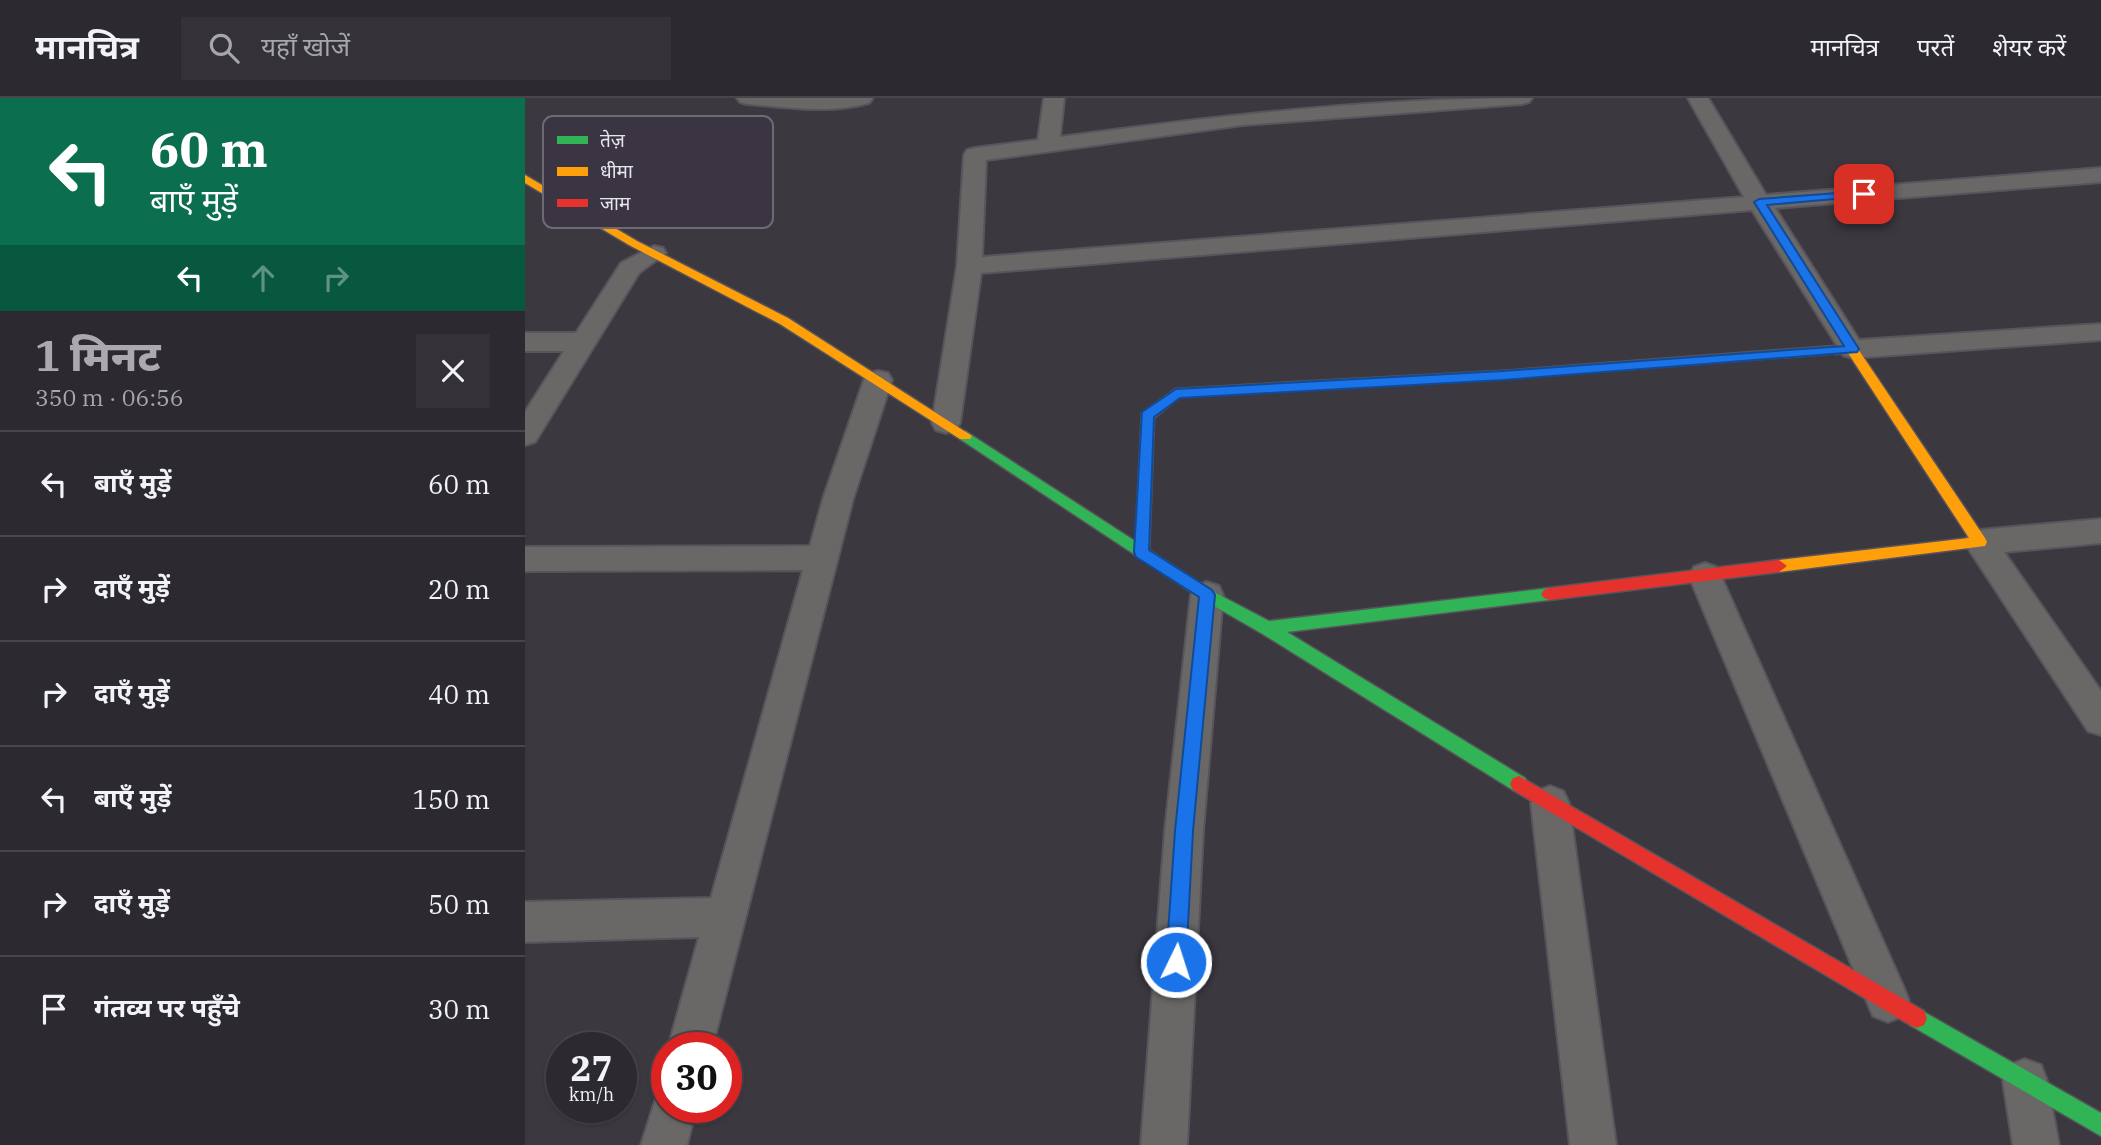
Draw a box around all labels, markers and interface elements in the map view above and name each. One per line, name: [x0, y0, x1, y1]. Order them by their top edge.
search box: [181, 17, 671, 80]
text: मानचित्र: [35, 25, 139, 68]
icon: search: [205, 29, 243, 67]
text: यहाँ खोजें: [261, 29, 350, 63]
text: मानचित्र: [1810, 31, 1879, 63]
text: परतें: [1917, 31, 1954, 63]
text: शेयर करें: [1992, 31, 2066, 63]
legend: [543, 116, 773, 228]
text: 60 m: [150, 117, 268, 180]
icon: left: [35, 126, 126, 217]
text: तेज़: [600, 128, 626, 152]
text: धीमा: [600, 159, 634, 183]
pin: [1834, 164, 1894, 224]
icon: arrive: [1845, 175, 1883, 213]
text: बाएँ मुड़ें: [150, 179, 238, 221]
text: जाम: [600, 191, 631, 215]
icon: left: [171, 259, 209, 297]
icon: ahead: [244, 259, 282, 297]
icon: right: [317, 259, 355, 297]
text: 1 मिनट: [35, 328, 160, 383]
button: close: [416, 334, 490, 408]
text: 350 m · 06:56: [35, 382, 184, 412]
icon: left: [35, 465, 73, 503]
text: बाएँ मुड़ें: [94, 465, 171, 499]
text: 60 m: [428, 467, 490, 501]
icon: right: [35, 570, 73, 608]
text: दाएँ मुड़ें: [94, 570, 170, 604]
text: 20 m: [428, 572, 490, 606]
icon: right: [35, 675, 73, 713]
text: दाएँ मुड़ें: [94, 675, 170, 709]
text: 40 m: [428, 677, 490, 711]
icon: left: [35, 780, 73, 818]
text: बाएँ मुड़ें: [94, 780, 171, 814]
text: 150 m: [412, 782, 490, 816]
icon: right: [35, 885, 73, 923]
text: दाएँ मुड़ें: [94, 885, 170, 919]
text: 50 m: [428, 887, 490, 921]
position arrow: [1139, 925, 1213, 999]
icon: arrive: [35, 990, 73, 1028]
text: गंतव्य पर पहुँचे: [94, 990, 240, 1024]
text: 30 m: [428, 992, 490, 1026]
speed limit sign: 30: [651, 1032, 742, 1123]
text: 27: [570, 1045, 613, 1091]
text: km/h: [569, 1083, 614, 1106]

